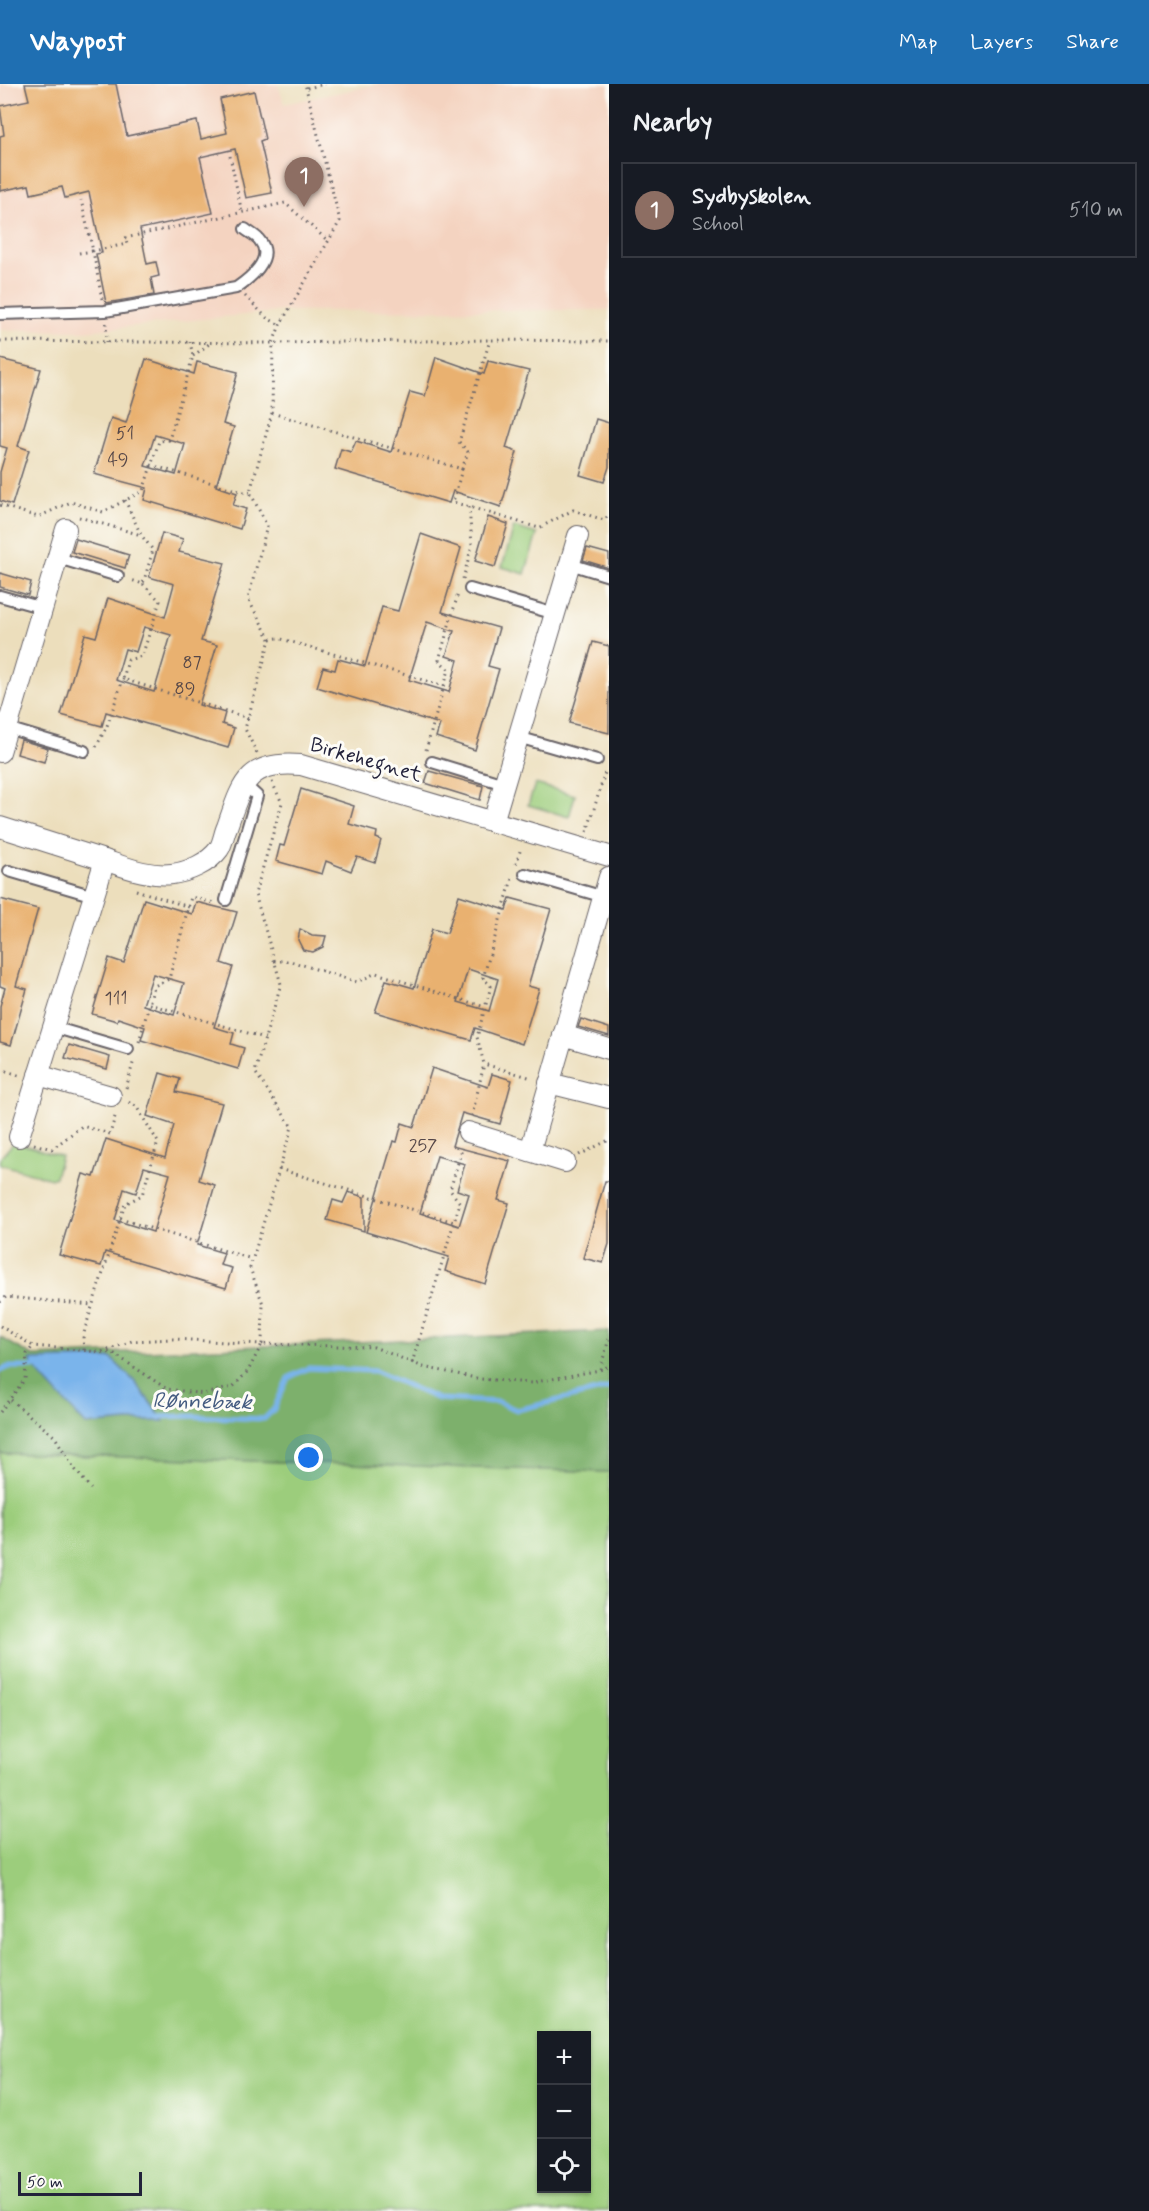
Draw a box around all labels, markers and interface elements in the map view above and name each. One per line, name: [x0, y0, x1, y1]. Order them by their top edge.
text: Waypost: [30, 24, 126, 61]
text: Map: [899, 28, 937, 56]
text: Layers: [970, 28, 1033, 56]
text: Share: [1066, 28, 1119, 56]
text: Nearby: [633, 106, 712, 140]
pin: 1: [284, 158, 324, 207]
text: Sydbyskolen: [692, 183, 811, 211]
text: 1: [650, 197, 659, 224]
text: 510 m: [1069, 197, 1123, 224]
text: School: [692, 211, 744, 238]
house number: 51: [116, 422, 134, 446]
house number: 49: [107, 448, 129, 472]
house number: 87: [182, 651, 202, 675]
house number: 89: [175, 677, 195, 701]
street label: Birkehegnet: [306, 731, 426, 791]
house number: 111: [105, 987, 127, 1011]
house number: 257: [409, 1134, 437, 1158]
water label: Rønnebæk: [152, 1387, 254, 1417]
your location: [294, 1443, 323, 1472]
map controls: [537, 2031, 591, 2193]
button: +: [537, 2031, 591, 2085]
button: −: [537, 2085, 591, 2139]
button: locate: [537, 2139, 591, 2193]
scale bar: [18, 2169, 142, 2196]
text: 50 m: [27, 2172, 63, 2193]

